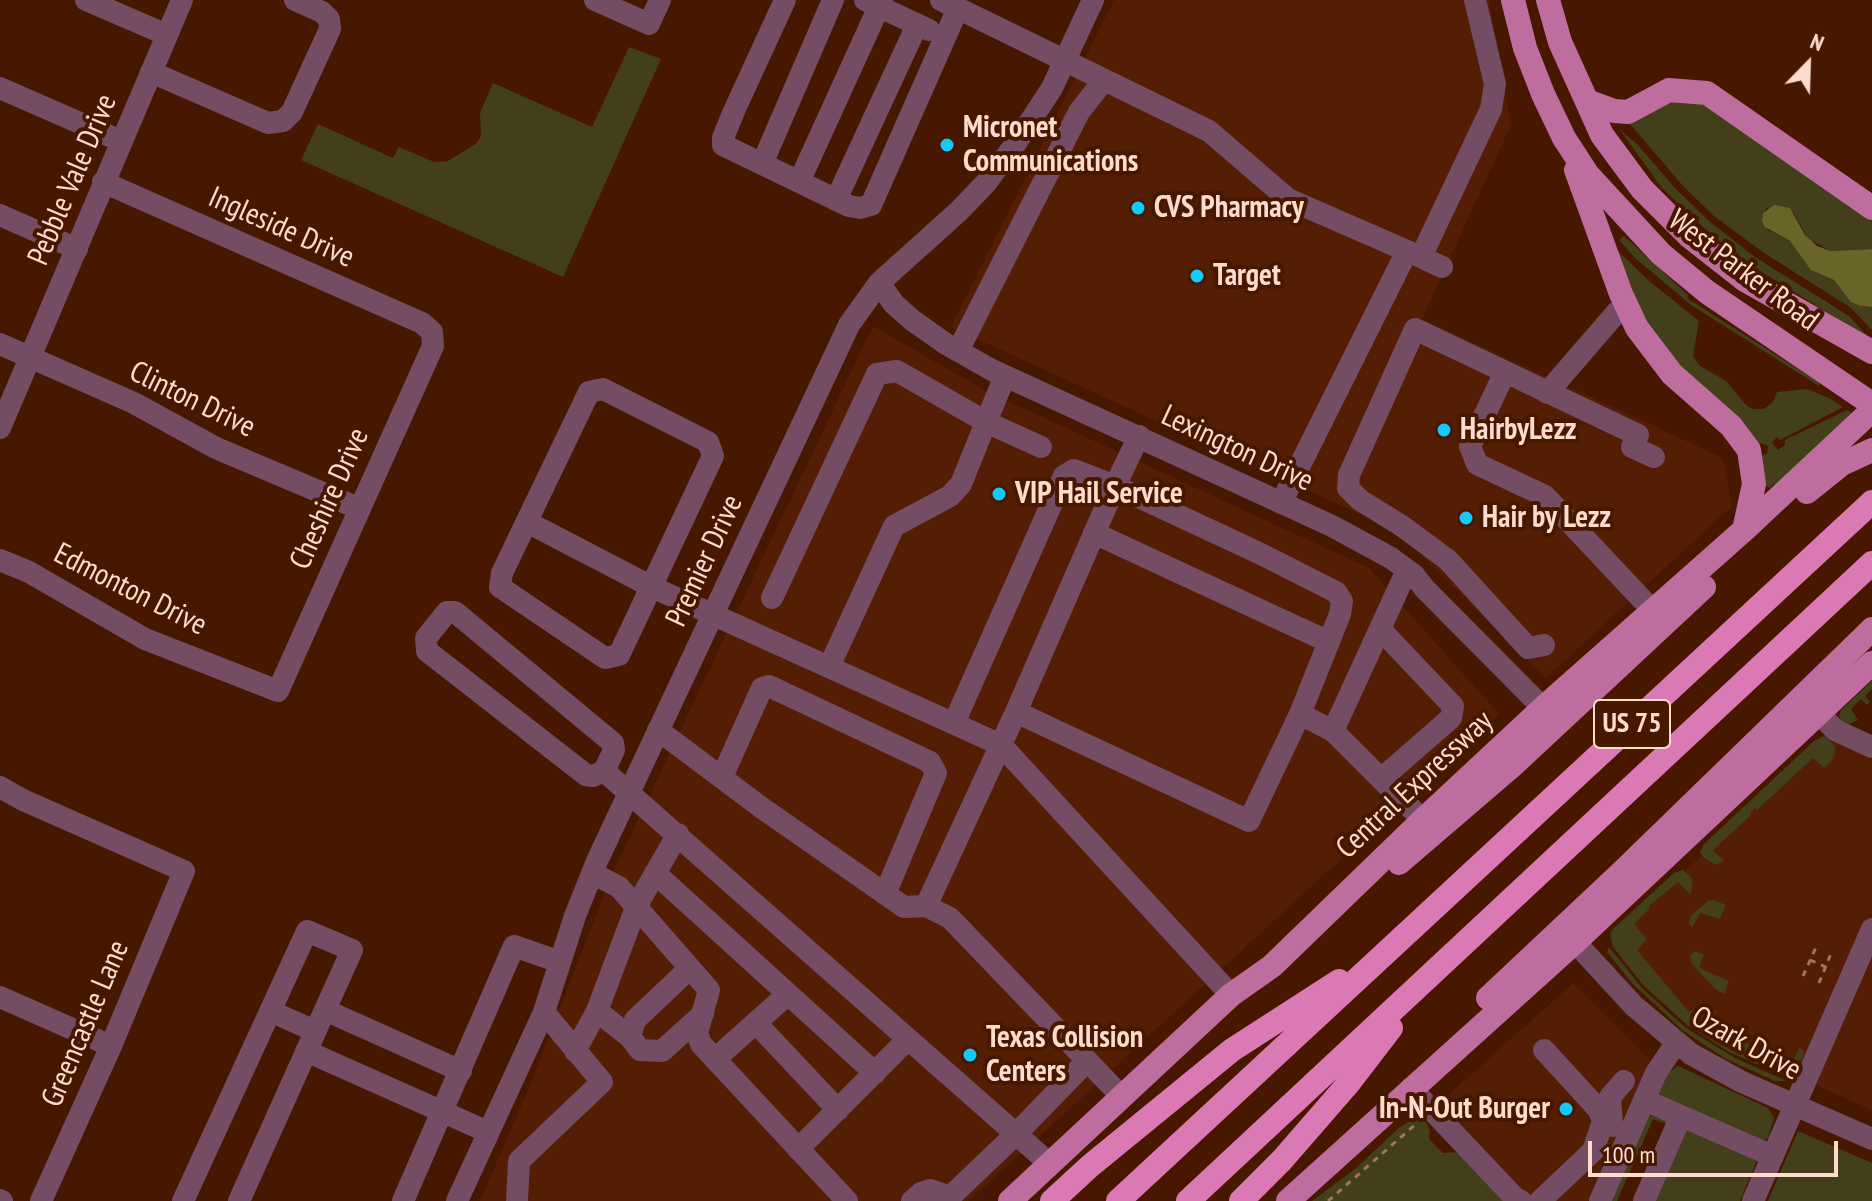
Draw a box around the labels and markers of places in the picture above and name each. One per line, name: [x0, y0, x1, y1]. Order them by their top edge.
place label: Micronet Communications: [963, 110, 1138, 180]
marker: Micronet Communications: [938, 136, 956, 154]
place label: CVS Pharmacy: [1154, 190, 1304, 226]
marker: CVS Pharmacy: [1129, 199, 1147, 217]
place label: Target: [1213, 258, 1281, 294]
marker: Target: [1188, 267, 1206, 285]
place label: HairbyLezz: [1460, 412, 1577, 448]
marker: HairbyLezz: [1435, 421, 1453, 439]
place label: VIP Hail Service: [1015, 476, 1183, 512]
marker: VIP Hail Service: [990, 485, 1008, 503]
place label: Hair by Lezz: [1482, 500, 1611, 536]
marker: Hair by Lezz: [1457, 509, 1475, 527]
place label: Texas Collision Centers: [986, 1020, 1143, 1090]
marker: Texas Collision Centers: [961, 1046, 979, 1064]
place label: In-N-Out Burger: [1379, 1091, 1550, 1127]
marker: In-N-Out Burger: [1557, 1100, 1575, 1118]

